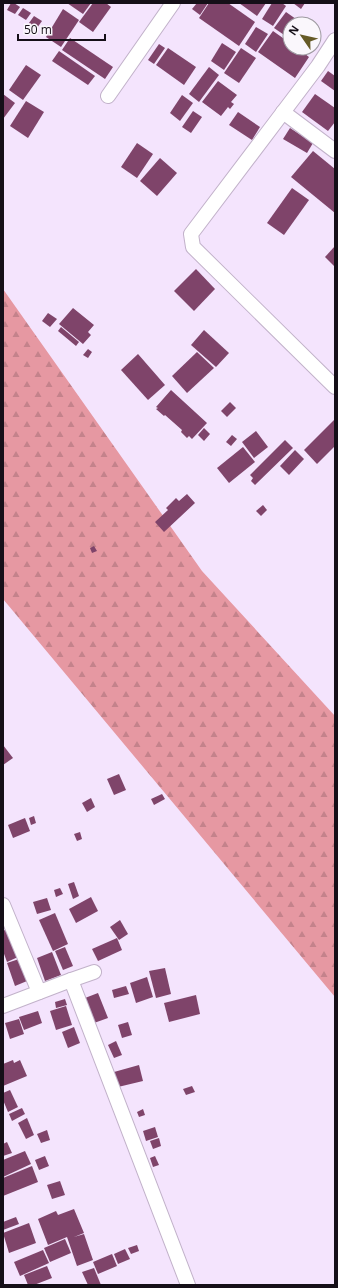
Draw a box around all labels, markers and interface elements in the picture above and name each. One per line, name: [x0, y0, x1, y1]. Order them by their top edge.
scale bar: [18, 16, 105, 42]
north arrow: [282, 16, 322, 56]
text: 50 m: [24, 21, 52, 38]
text: N: [285, 22, 302, 38]

